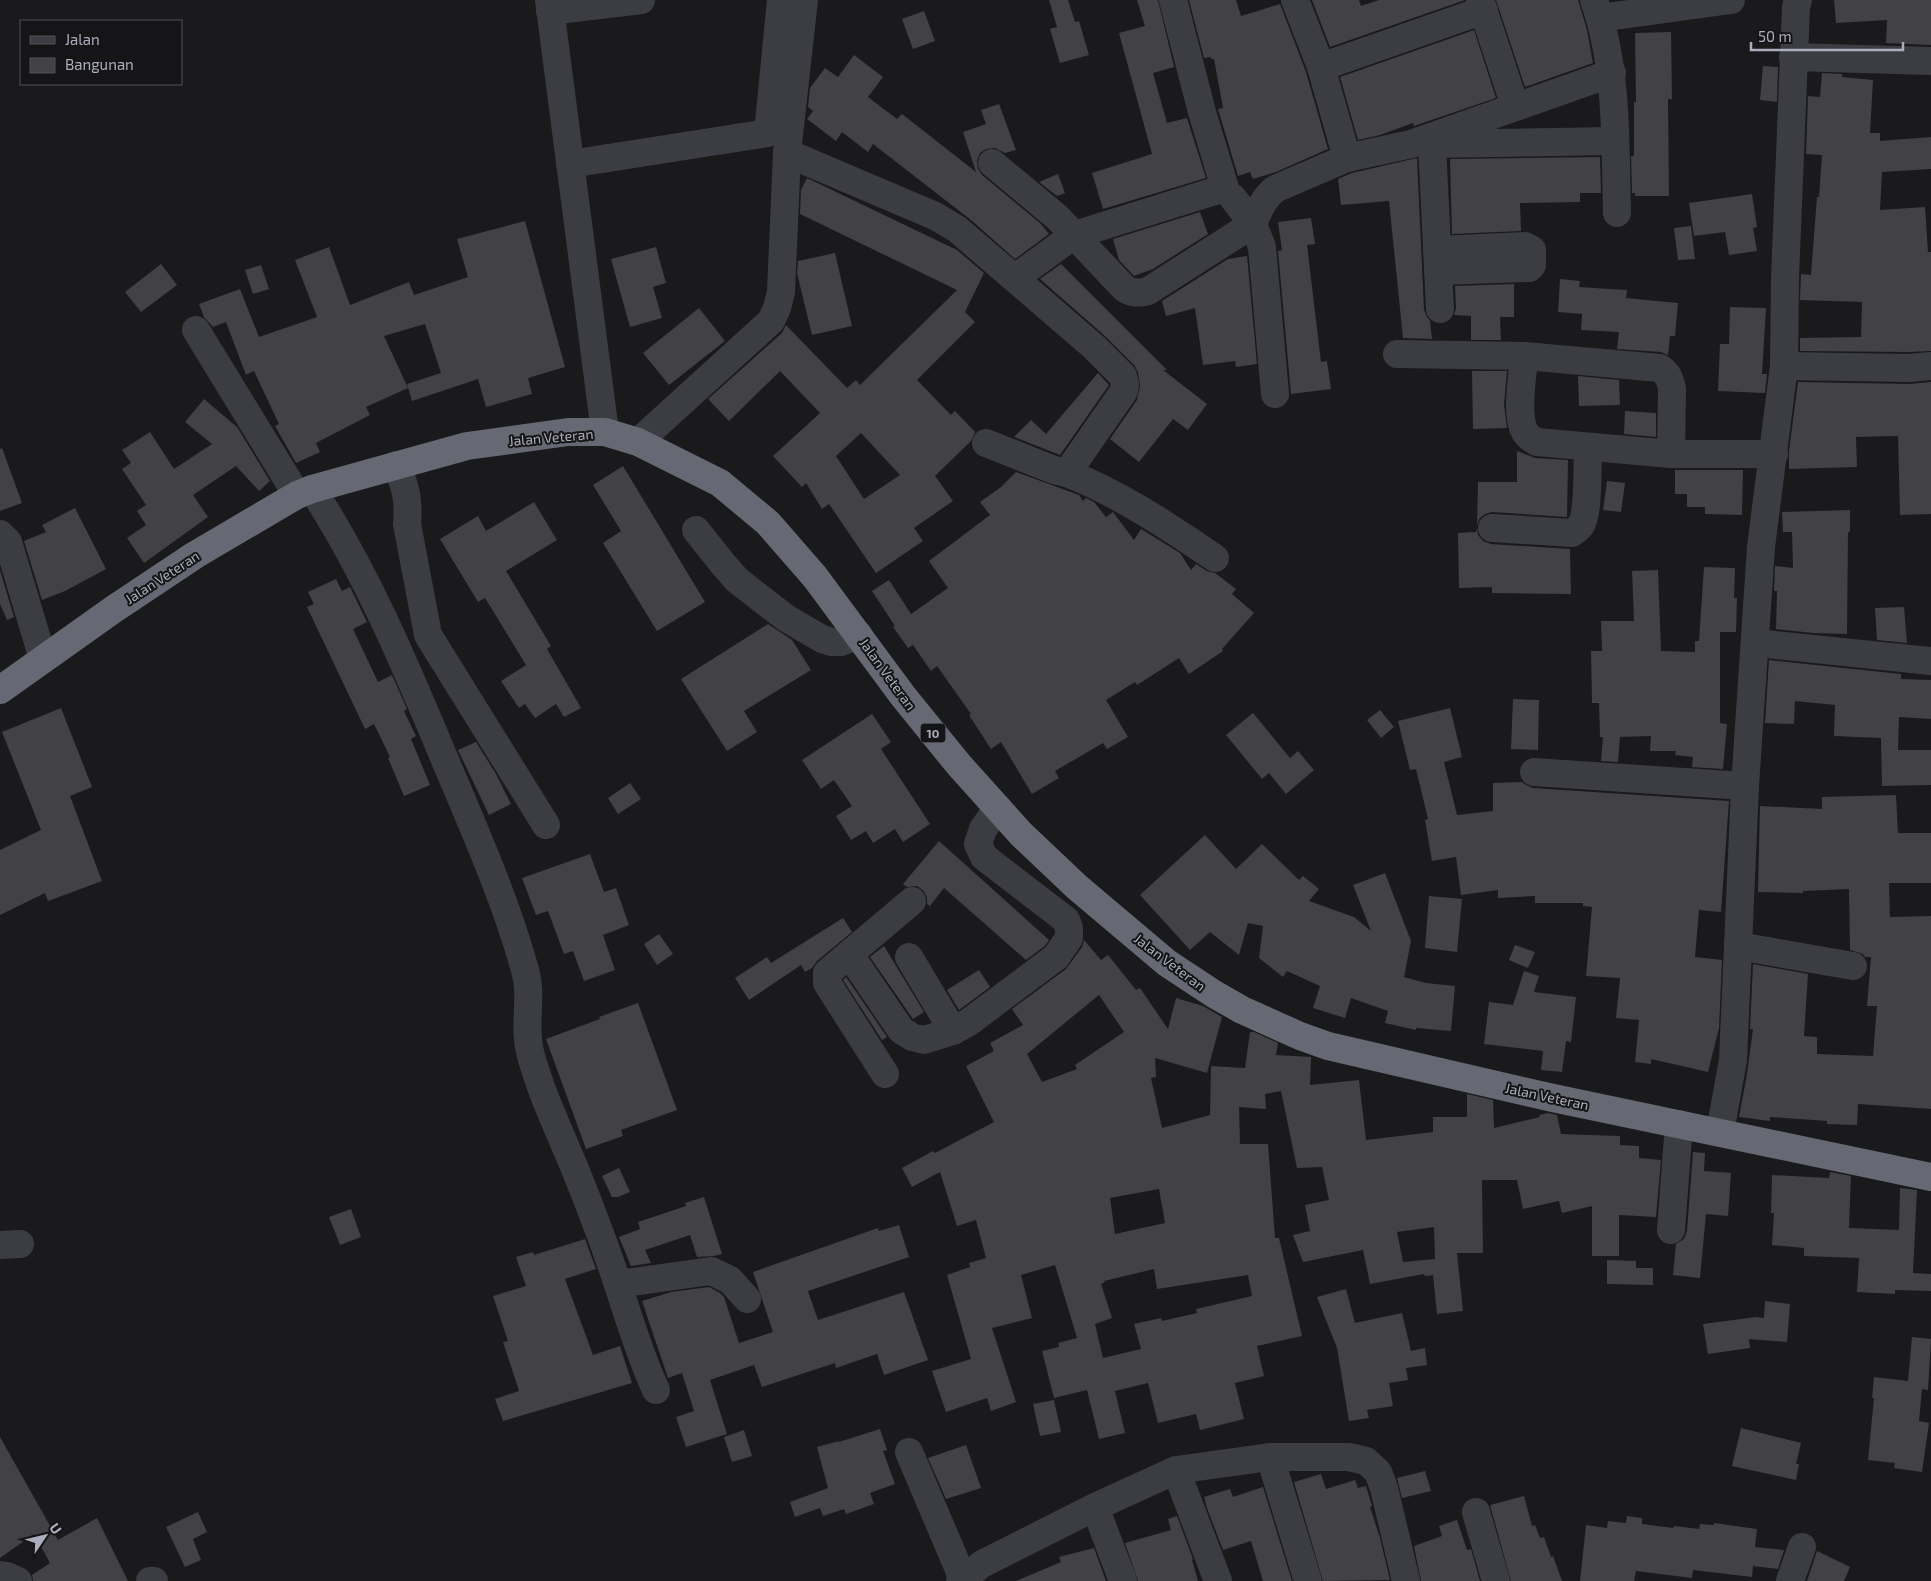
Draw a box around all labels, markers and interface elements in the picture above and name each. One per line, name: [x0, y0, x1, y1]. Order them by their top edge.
legend: [20, 20, 182, 85]
scale bar: [1751, 20, 1904, 52]
text: 50 m: [1758, 27, 1792, 45]
text: Jalan: [65, 30, 100, 48]
text: Bangunan: [65, 55, 134, 73]
street label: Jalan Veteran: [508, 425, 594, 449]
street label: Jalan Veteran: [122, 547, 202, 607]
street label: Jalan Veteran: [856, 635, 920, 713]
road number: 10: [920, 724, 946, 742]
street label: Jalan Veteran: [1131, 930, 1209, 994]
street label: Jalan Veteran: [1504, 1079, 1590, 1113]
north arrow: [20, 1511, 70, 1561]
text: U: [46, 1519, 66, 1537]

